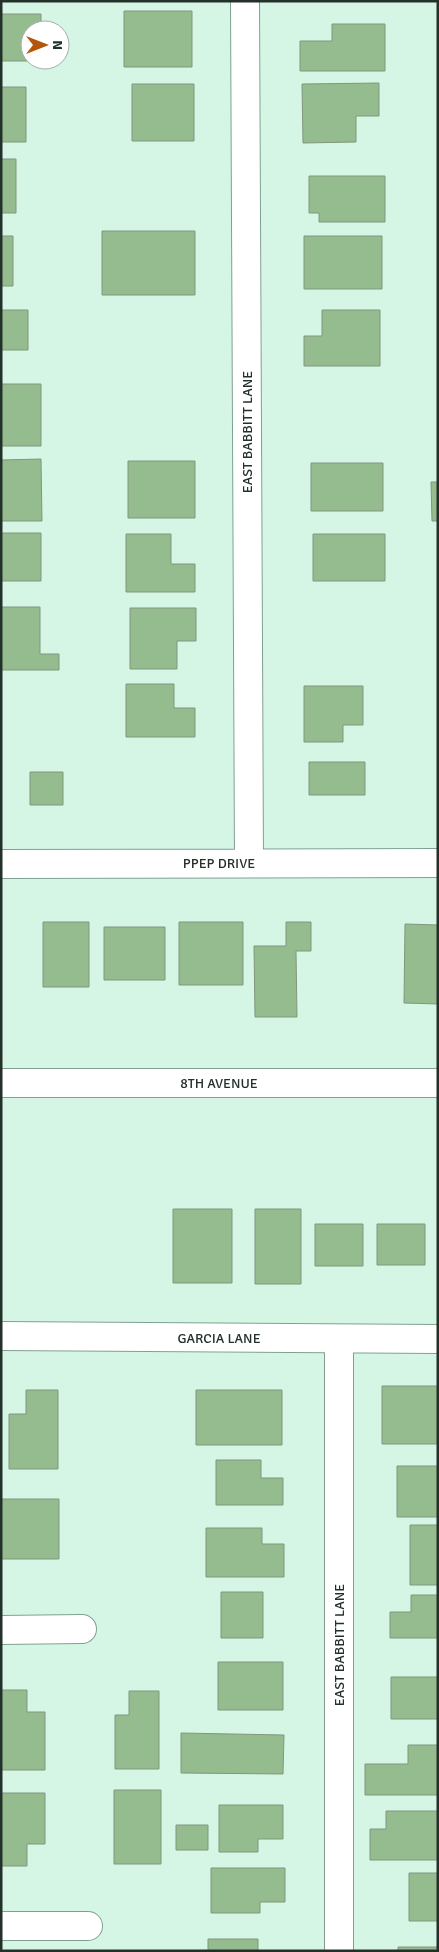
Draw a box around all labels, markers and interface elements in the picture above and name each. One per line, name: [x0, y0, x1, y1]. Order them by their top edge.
north arrow: [20, 20, 70, 70]
text: N: [49, 40, 66, 50]
street label: EAST BABBITT LANE: [239, 371, 256, 493]
street label: PPEP DRIVE: [183, 855, 255, 872]
street label: 8TH AVENUE: [180, 1075, 258, 1092]
street label: GARCIA LANE: [177, 1330, 261, 1347]
street label: EAST BABBITT LANE: [331, 1584, 348, 1706]

